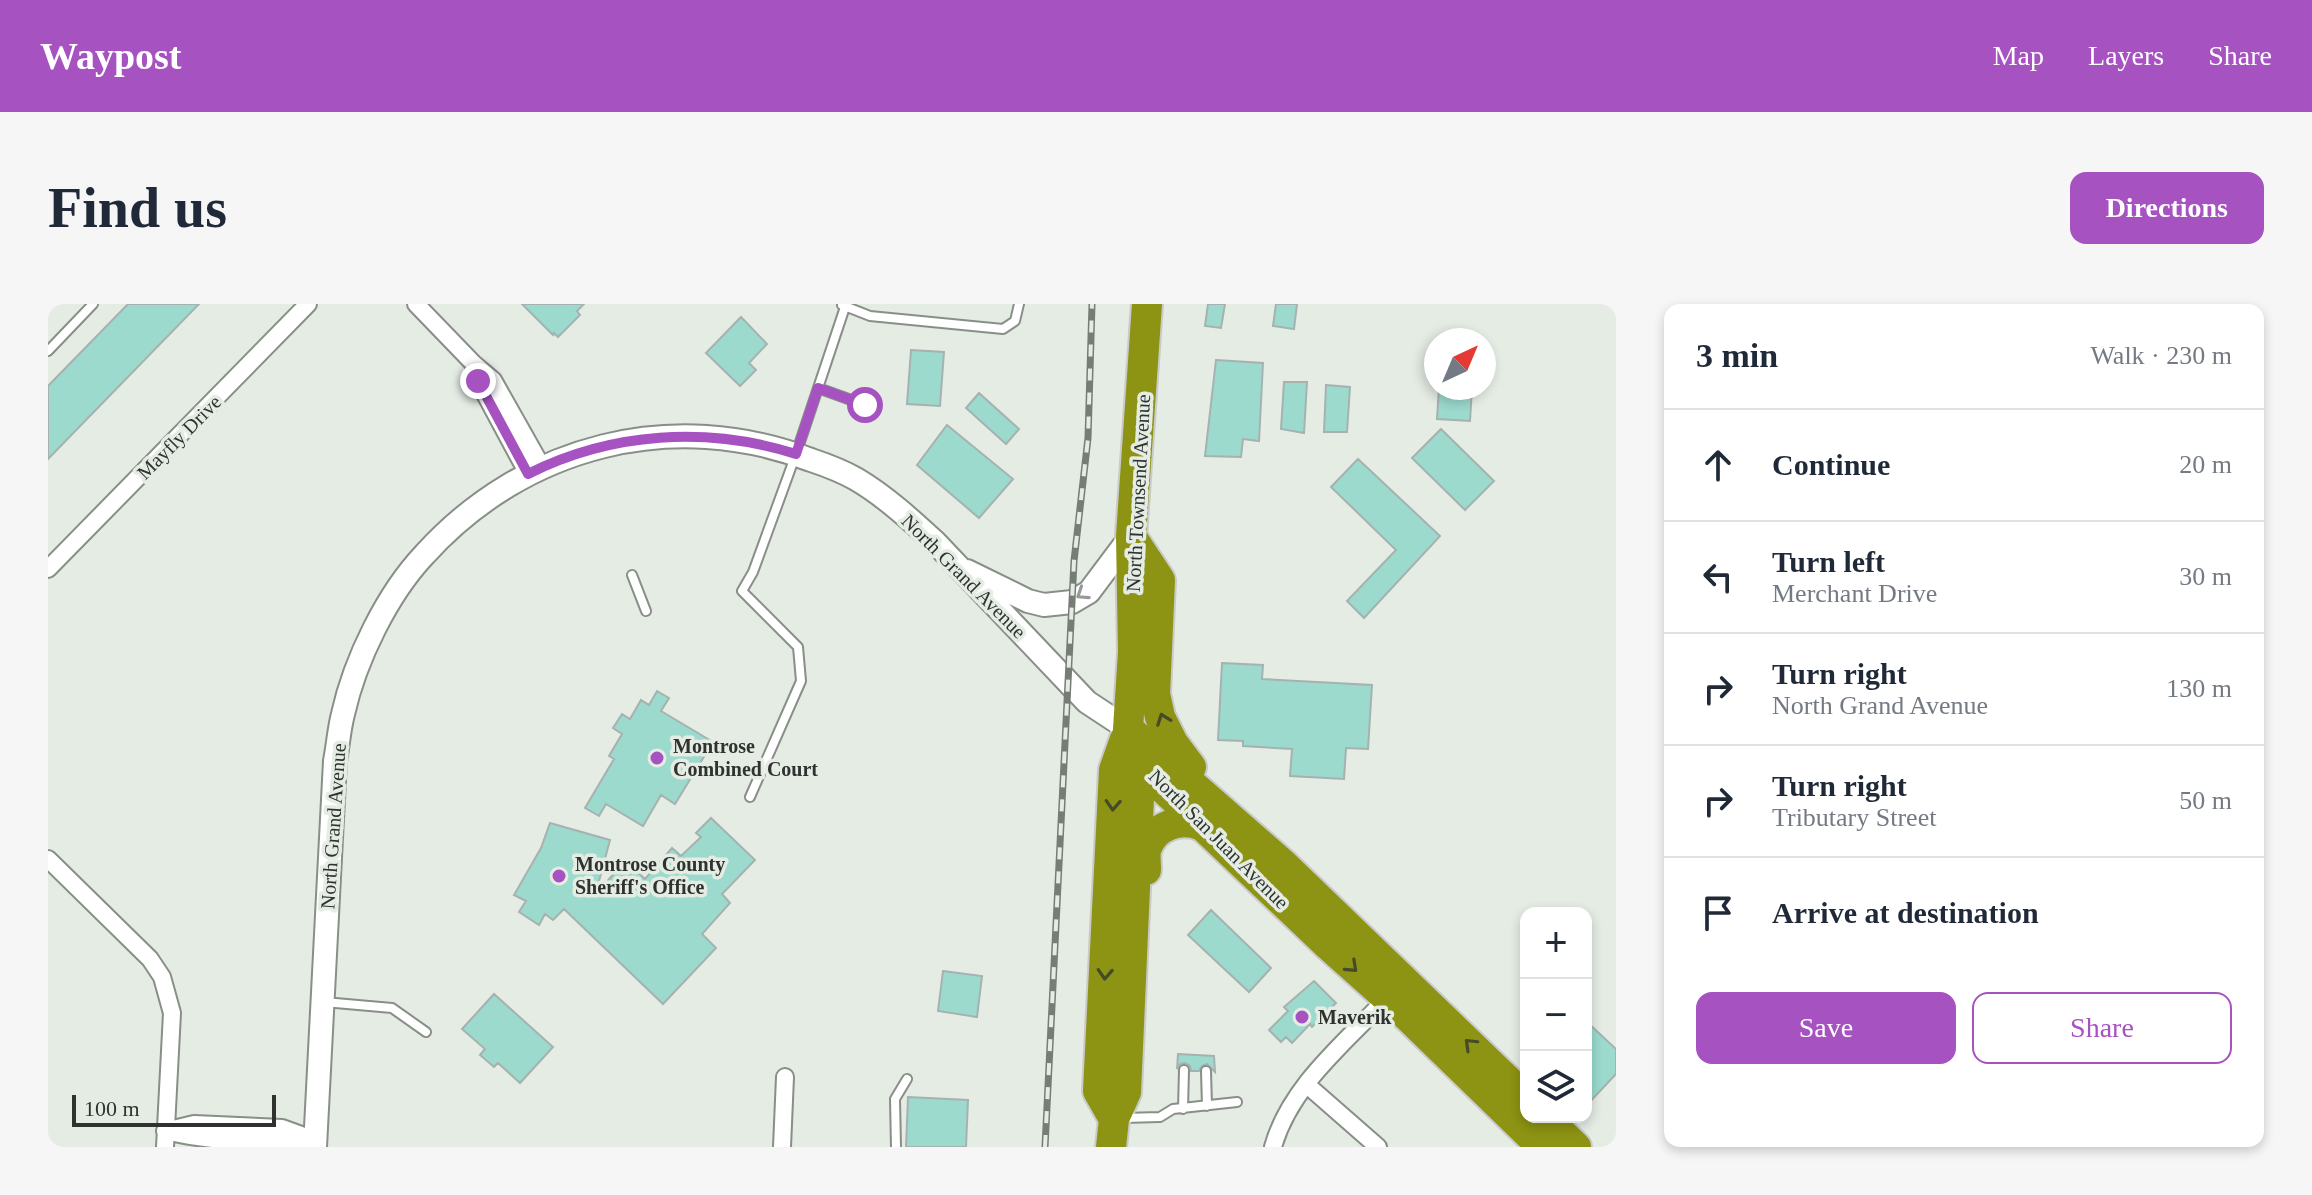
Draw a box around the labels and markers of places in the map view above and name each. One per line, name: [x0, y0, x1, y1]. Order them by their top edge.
place label: Montrose Combined Court: [673, 735, 818, 780]
marker: Montrose Combined Court: [648, 749, 666, 767]
place label: Montrose County Sheriff's Office: [575, 853, 725, 898]
marker: Montrose County Sheriff's Office: [550, 867, 568, 885]
place label: Maverik: [1318, 1006, 1392, 1028]
marker: Maverik: [1293, 1008, 1311, 1026]

